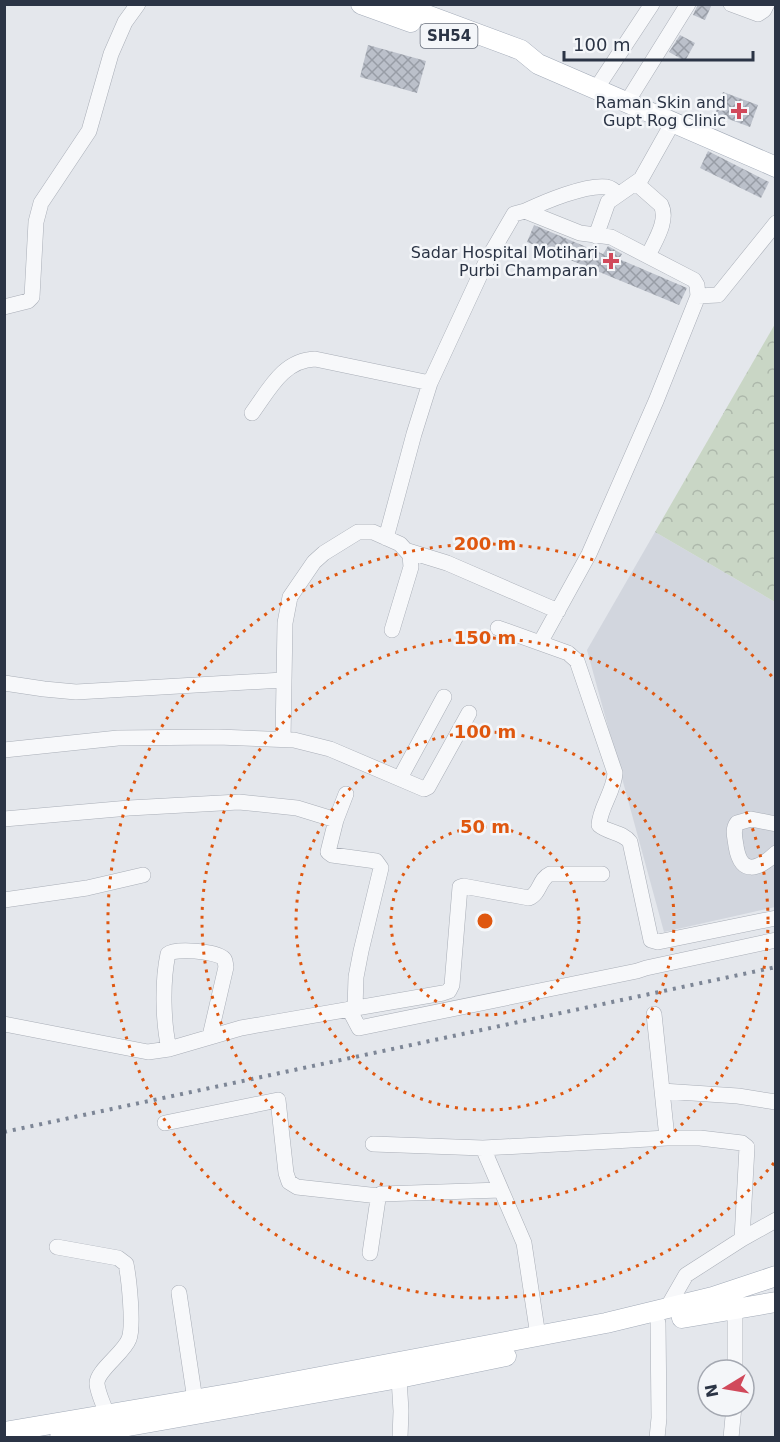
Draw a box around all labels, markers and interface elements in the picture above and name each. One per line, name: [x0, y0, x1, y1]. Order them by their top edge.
road number: SH54: [420, 24, 478, 48]
scale bar: [564, 24, 753, 62]
text: 100 m: [573, 34, 631, 55]
place label: Raman Skin and Gupt Rog Clinic: [596, 93, 726, 130]
marker: Raman Skin and Gupt Rog Clinic: [730, 102, 748, 120]
place label: Sadar Hospital Motihari Purbi Champaran: [411, 243, 598, 280]
marker: Sadar Hospital Motihari Purbi Champaran: [602, 252, 620, 270]
text: 200 m: [454, 533, 516, 554]
text: 150 m: [454, 627, 516, 648]
text: 100 m: [454, 721, 516, 742]
text: 50 m: [460, 816, 510, 837]
centre of rings: [475, 911, 495, 931]
north arrow: [696, 1358, 756, 1418]
text: N: [701, 1382, 722, 1399]

